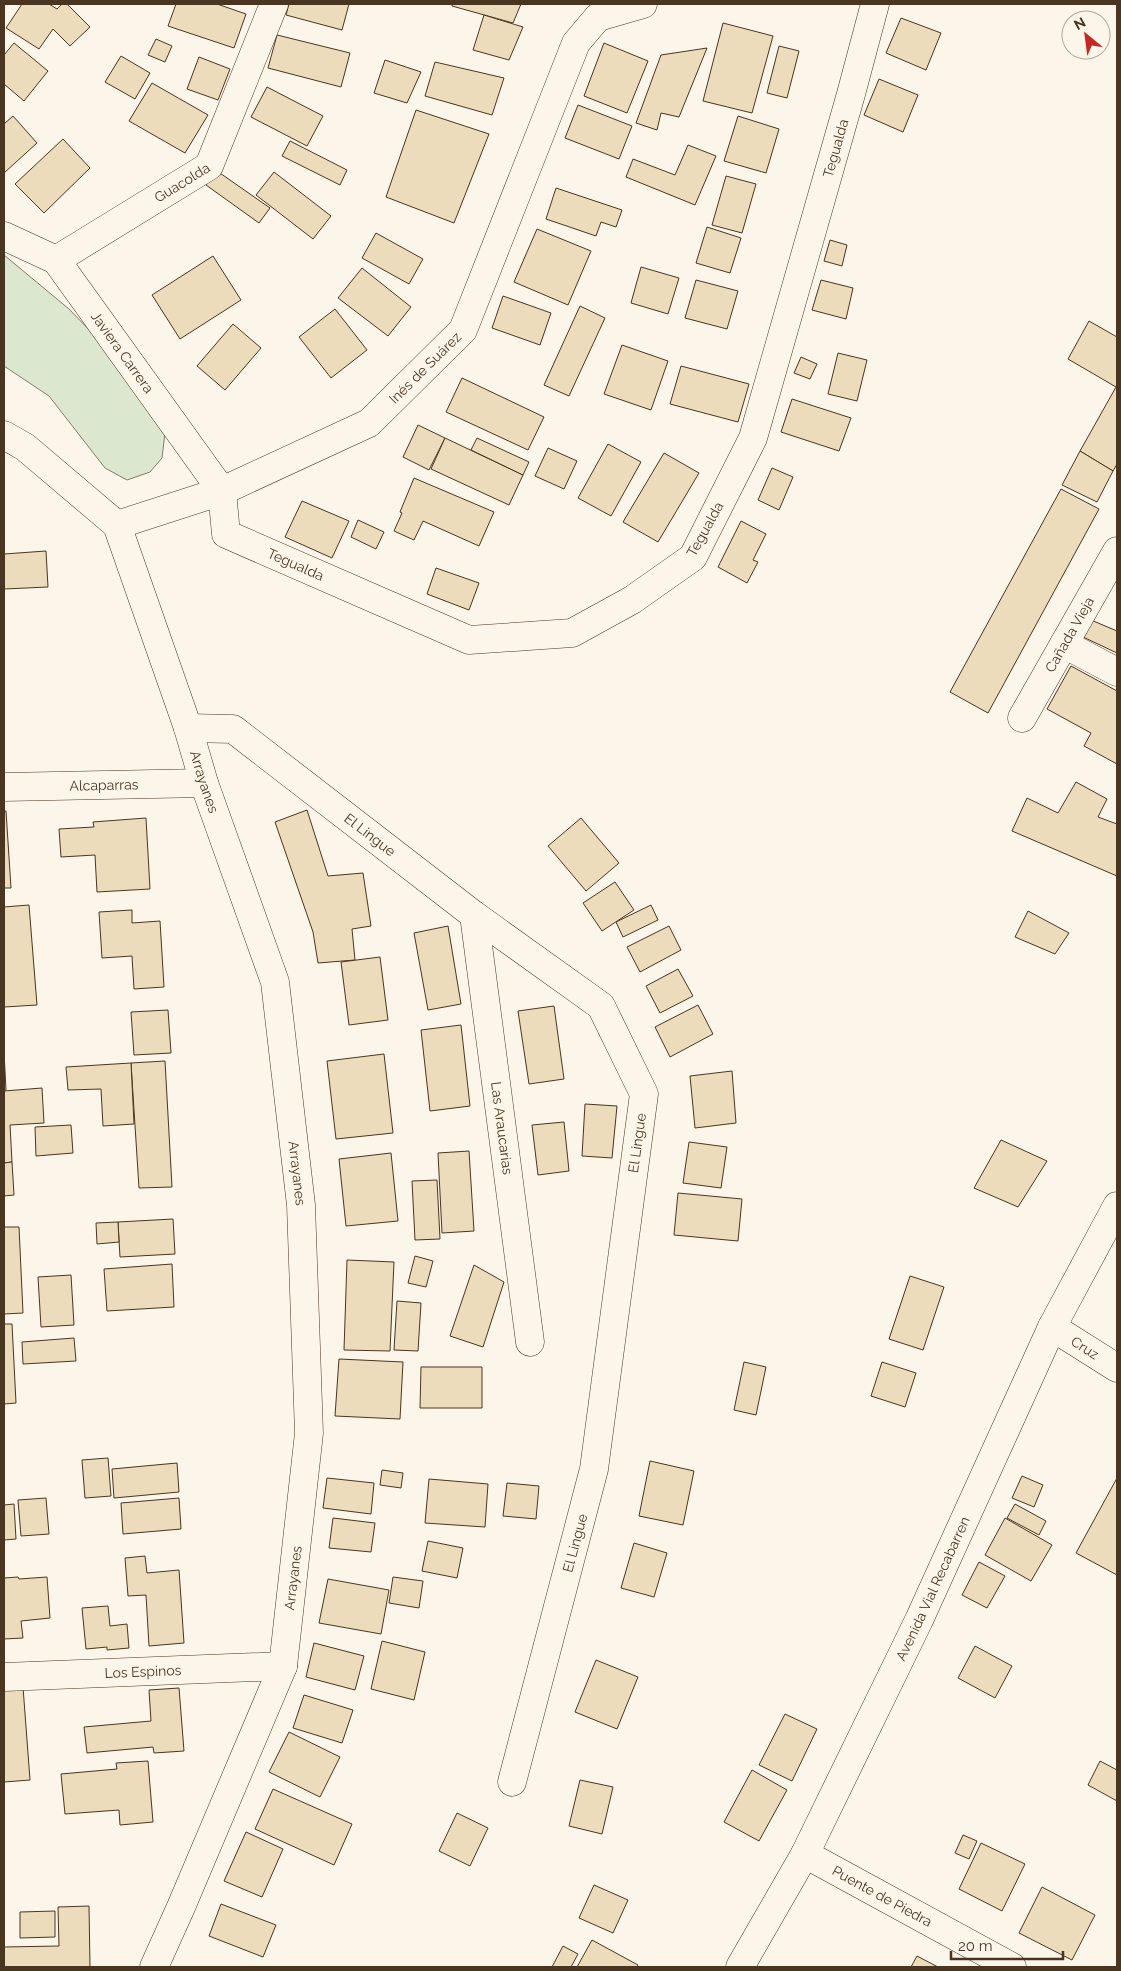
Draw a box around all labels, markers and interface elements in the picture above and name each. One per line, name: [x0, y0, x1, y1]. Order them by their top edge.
north arrow: [1061, 10, 1111, 60]
text: N: [1071, 14, 1088, 33]
street label: Tegualda: [820, 117, 851, 179]
street label: Guacolda: [151, 159, 213, 206]
street label: Javiera Carrera: [88, 308, 157, 396]
street label: Inés de Suárez: [386, 329, 464, 407]
street label: Tegualda: [683, 499, 727, 559]
street label: Tegualda: [265, 545, 326, 584]
street label: Cañada Vieja: [1042, 594, 1097, 675]
street label: Arrayanes: [187, 749, 222, 815]
street label: Alcaparras: [69, 776, 139, 794]
street label: El Lingue: [341, 810, 399, 859]
street label: Las Araucarias: [488, 1081, 516, 1176]
street label: El Lingue: [625, 1112, 649, 1174]
street label: Arrayanes: [286, 1140, 309, 1207]
street label: Cruz: [1068, 1333, 1102, 1363]
street label: El Lingue: [560, 1512, 590, 1574]
street label: Avenida Vial Recabarren: [892, 1514, 973, 1663]
street label: Arrayanes: [281, 1545, 305, 1611]
street label: Los Espinos: [104, 1662, 182, 1681]
street label: Puente de Piedra: [829, 1862, 935, 1930]
scale bar: [951, 1928, 1064, 1960]
text: 20 m: [958, 1937, 993, 1955]

